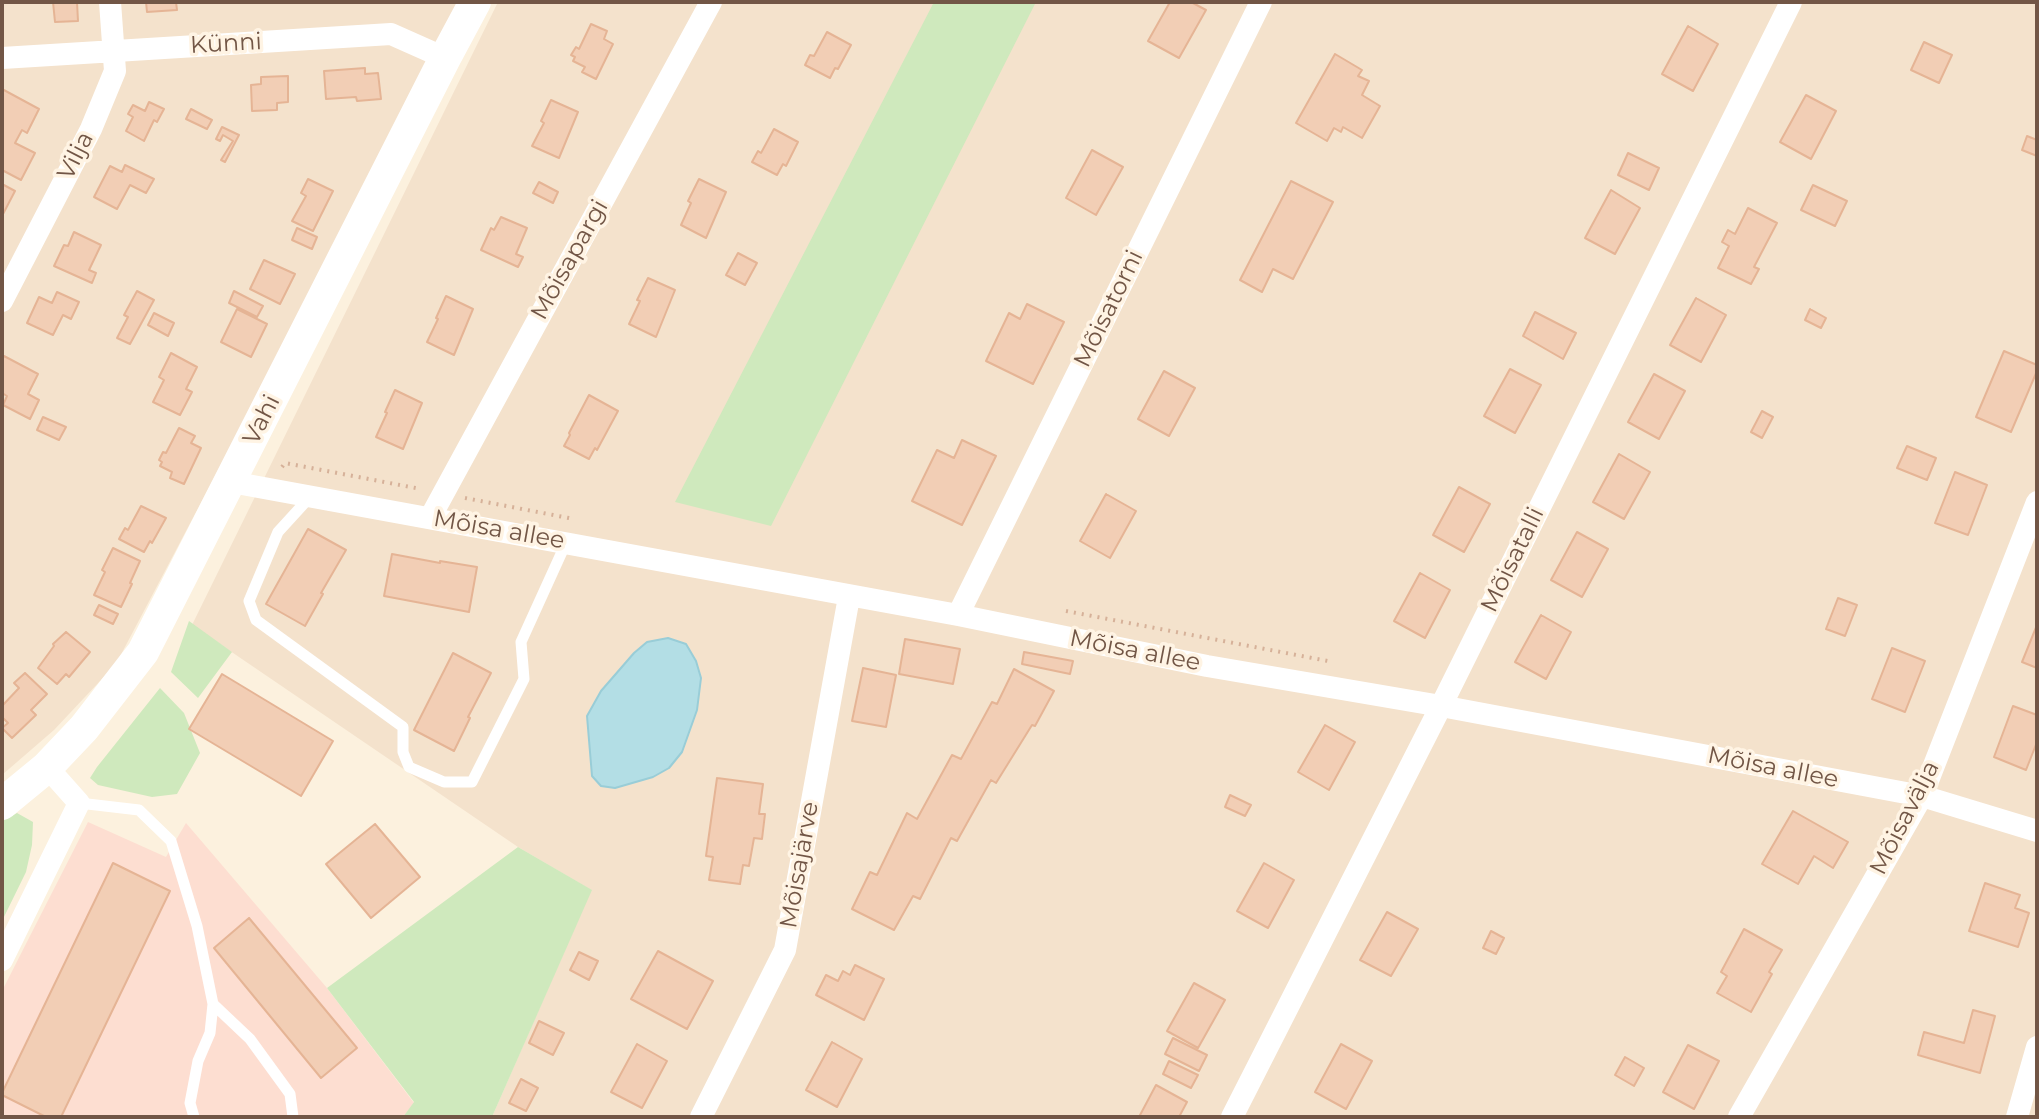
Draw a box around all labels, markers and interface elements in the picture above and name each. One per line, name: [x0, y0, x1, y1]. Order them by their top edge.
street label: Künni: [189, 28, 263, 60]
street label: Vilja: [52, 127, 100, 185]
street label: Mõisapargi: [525, 195, 615, 325]
street label: Mõisatorni: [1068, 246, 1150, 372]
street label: Vahi: [237, 390, 287, 450]
street label: Mõisatalli: [1475, 503, 1551, 617]
street label: Mõisa allee: [431, 504, 567, 556]
street label: Mõisa allee: [1067, 624, 1203, 678]
street label: Mõisa allee: [1705, 741, 1841, 795]
street label: Mõisavälja: [1864, 756, 1946, 880]
street label: Mõisajärve: [775, 799, 825, 931]

